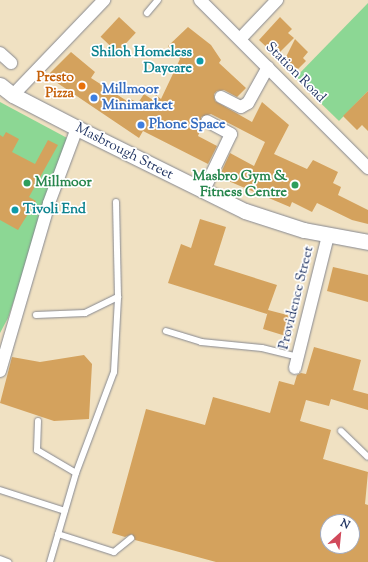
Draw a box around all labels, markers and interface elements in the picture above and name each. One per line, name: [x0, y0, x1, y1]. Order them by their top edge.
street label: Station Road: [261, 39, 329, 107]
place label: Shiloh Homeless Daycare: [91, 45, 192, 78]
marker: Shiloh Homeless Daycare: [195, 56, 205, 66]
place label: Presto Pizza: [37, 70, 74, 102]
marker: Presto Pizza: [77, 81, 87, 91]
place label: Millmoor Minimarket: [102, 82, 173, 114]
marker: Millmoor Minimarket: [89, 93, 99, 103]
place label: Phone Space: [149, 117, 225, 133]
street label: Masbrough Street: [72, 120, 176, 184]
marker: Phone Space: [136, 120, 146, 130]
place label: Masbro Gym & Fitness Centre: [193, 169, 287, 202]
place label: Millmoor: [35, 175, 92, 191]
marker: Millmoor: [22, 178, 32, 188]
marker: Masbro Gym & Fitness Centre: [290, 180, 300, 190]
place label: Tivoli End: [23, 202, 86, 218]
marker: Tivoli End: [10, 205, 20, 215]
street label: Providence Street: [276, 245, 318, 351]
north arrow: [320, 514, 360, 554]
text: N: [337, 515, 353, 533]

